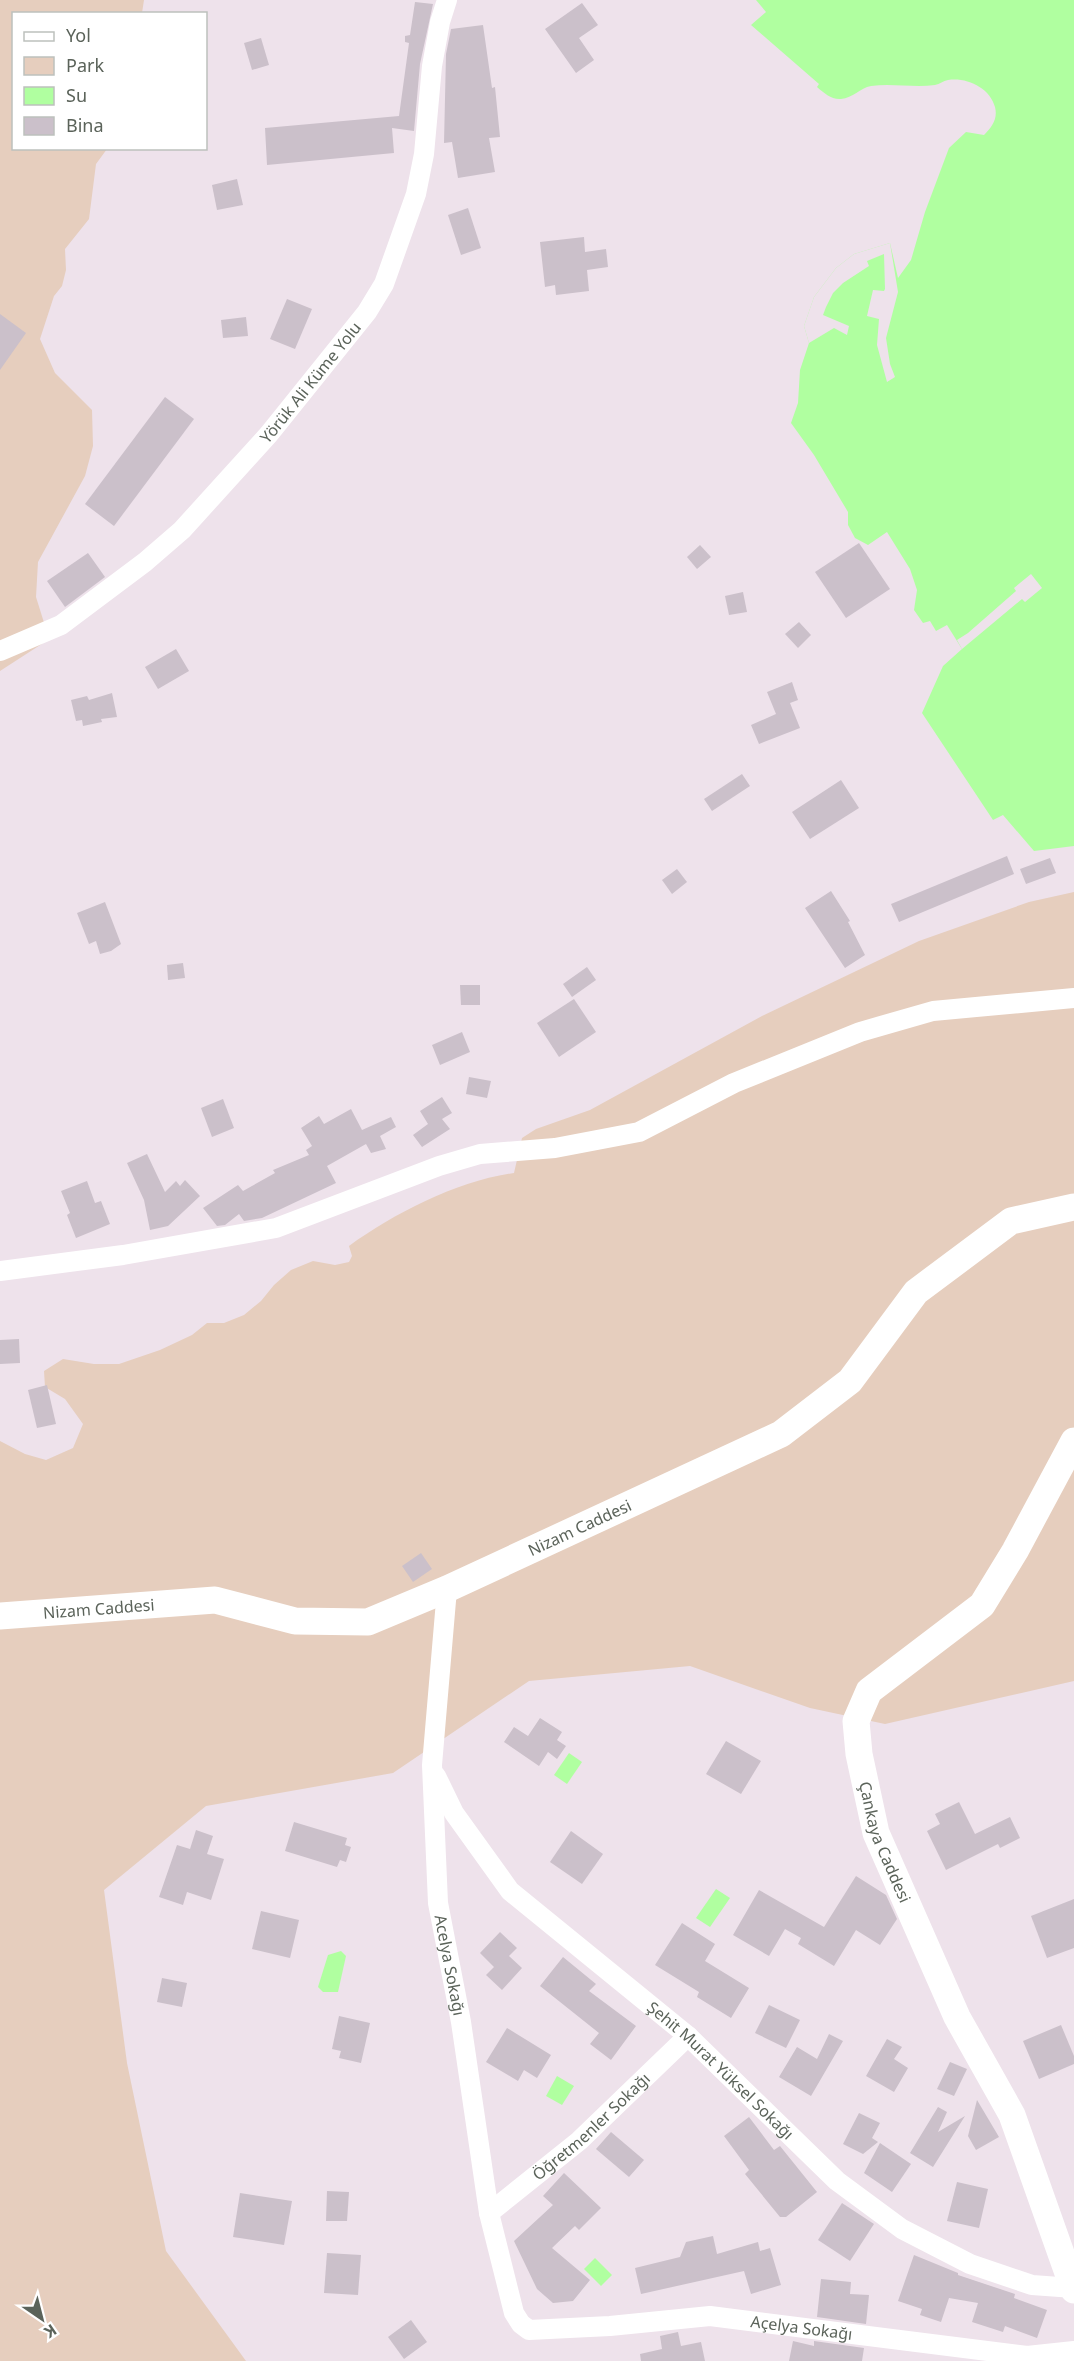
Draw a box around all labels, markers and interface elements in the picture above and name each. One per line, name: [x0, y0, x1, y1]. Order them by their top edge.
legend: [12, 12, 207, 150]
text: Yol: [66, 23, 91, 47]
text: Park: [66, 53, 104, 77]
text: Su: [66, 83, 87, 107]
text: Bina: [66, 113, 104, 137]
street label: Yörük Ali Küme Yolu: [255, 317, 366, 448]
street label: Nizam Caddesi: [524, 1494, 635, 1561]
street label: Nizam Caddesi: [42, 1594, 155, 1624]
street label: Çankaya Caddesi: [854, 1779, 916, 1906]
street label: Acelya Sokağı: [429, 1913, 471, 2017]
street label: Şehit Murat Yüksel Sokağı: [643, 1996, 799, 2144]
street label: Öğretmenler Sokağı: [528, 2068, 655, 2185]
north arrow: [12, 2289, 72, 2349]
street label: Açelya Sokağı: [749, 2310, 854, 2345]
text: K: [40, 2319, 61, 2344]

